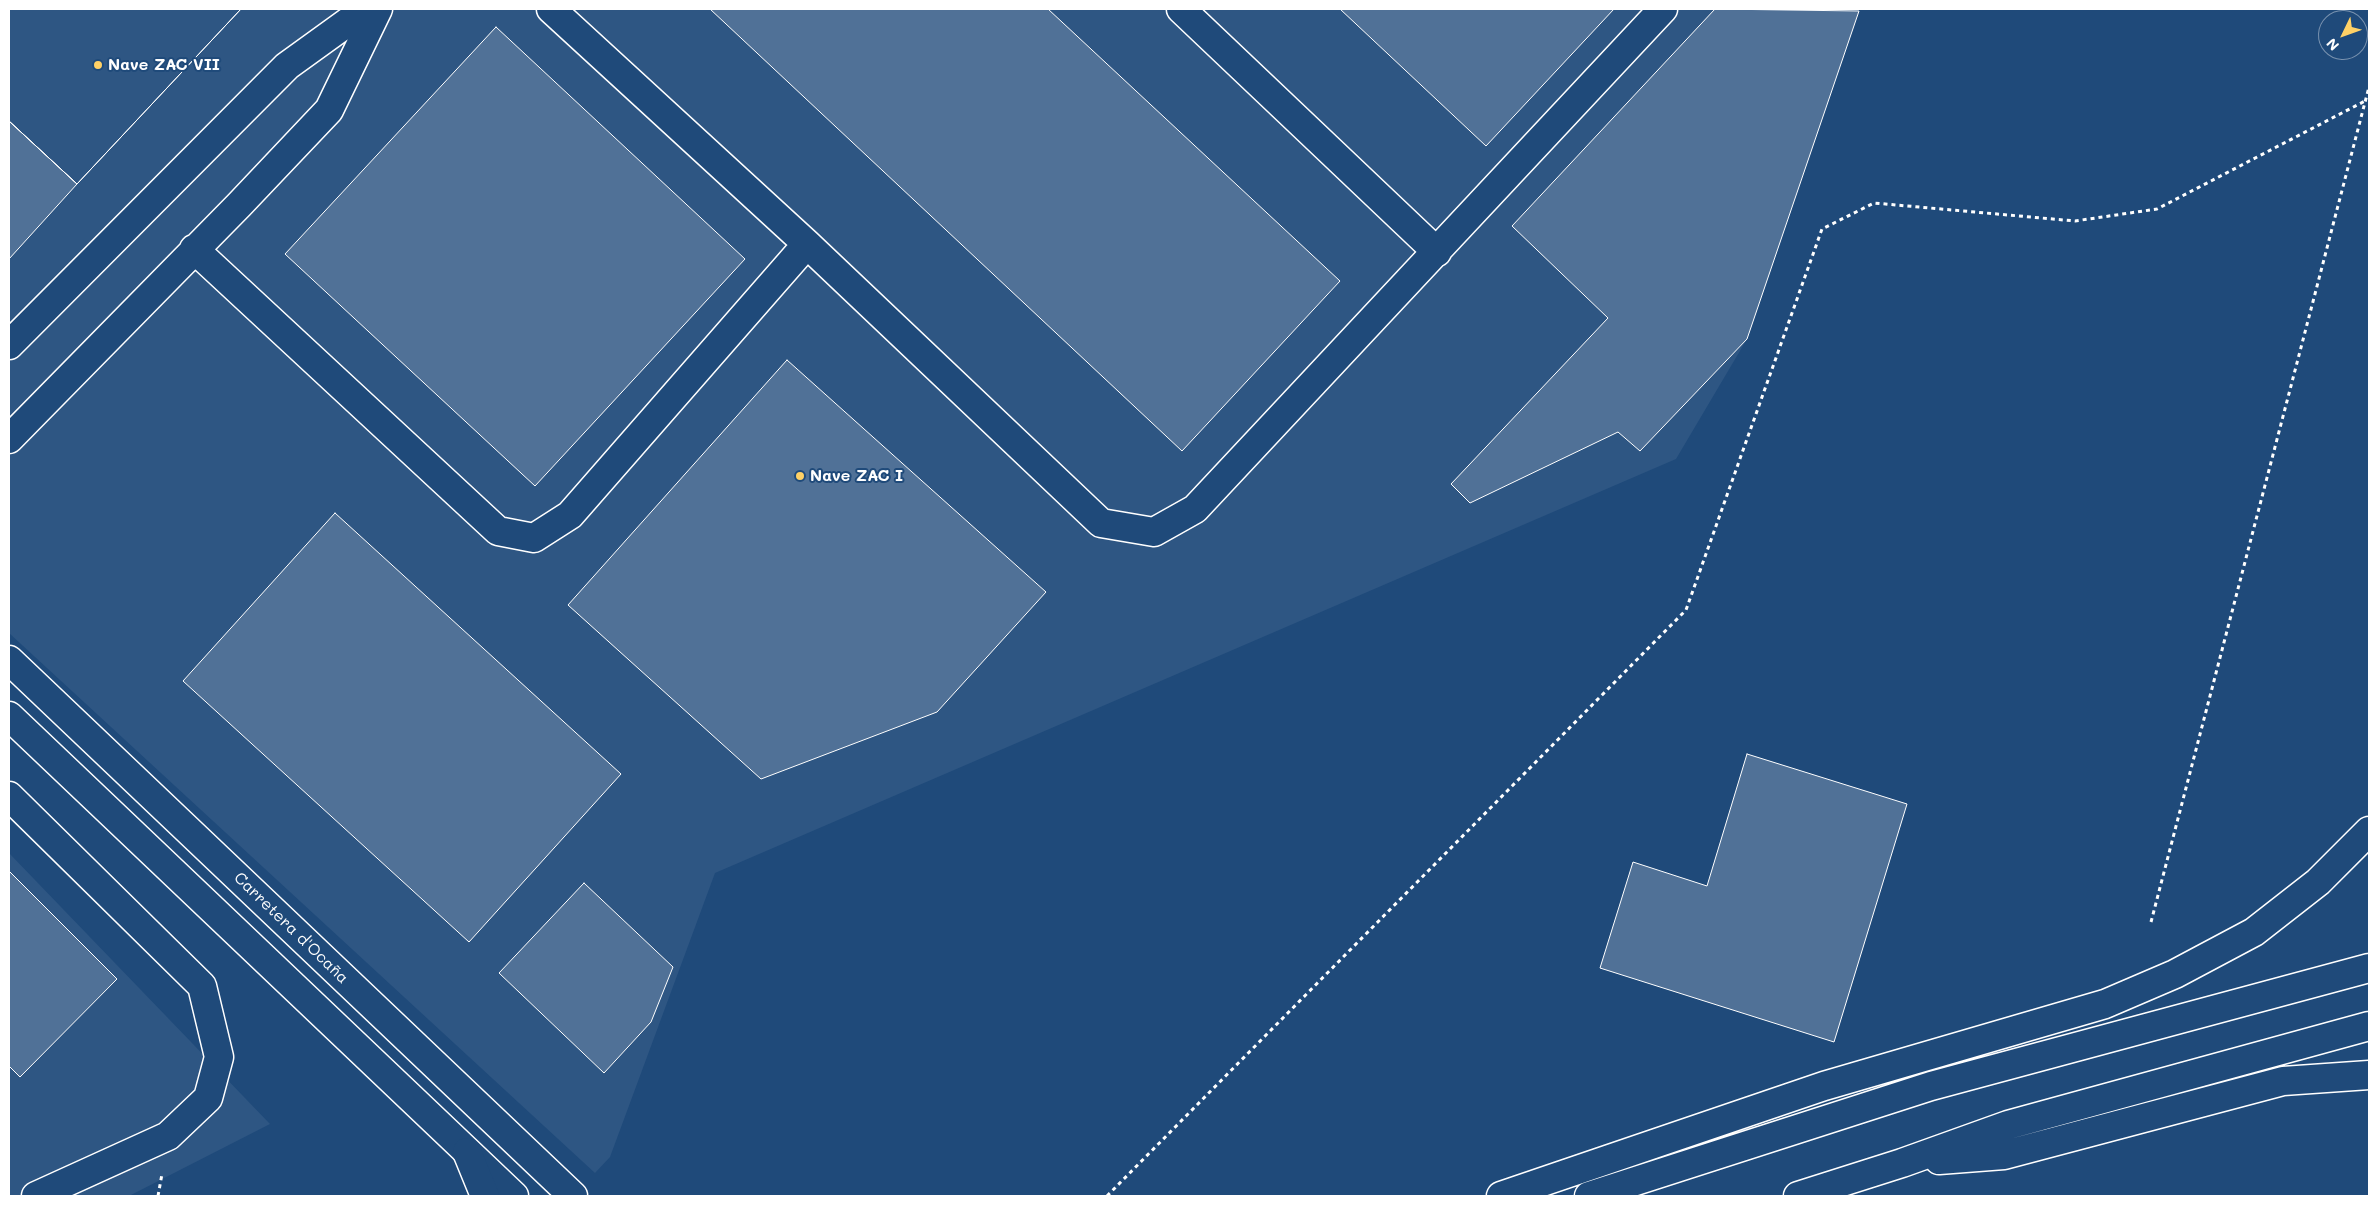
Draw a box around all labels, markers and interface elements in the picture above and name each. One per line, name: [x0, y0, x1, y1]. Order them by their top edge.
north arrow: [2318, 10, 2368, 60]
text: N: [2322, 34, 2343, 55]
place label: Nave ZAC VII: [108, 55, 220, 75]
marker: Nave ZAC VII: [92, 59, 104, 71]
place label: Nave ZAC I: [810, 466, 903, 486]
marker: Nave ZAC I: [794, 470, 806, 482]
street label: Carretera d'Ocaña: [230, 868, 352, 988]

